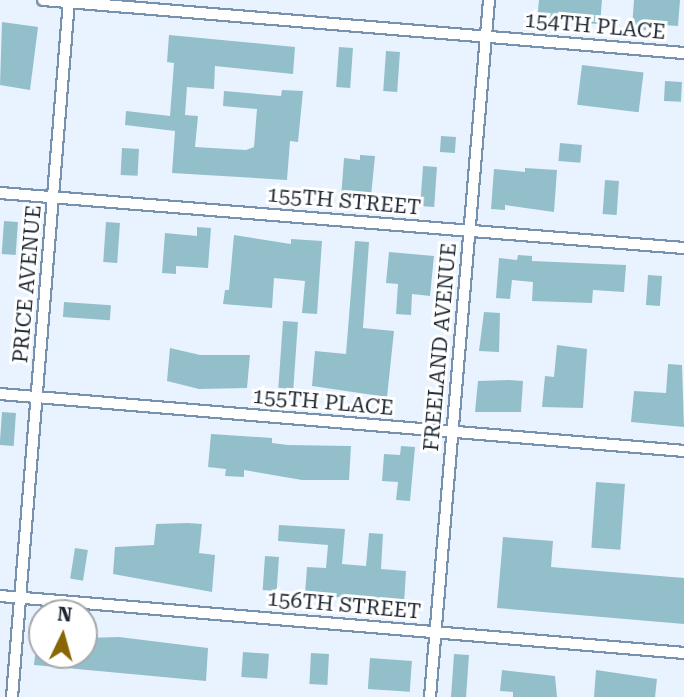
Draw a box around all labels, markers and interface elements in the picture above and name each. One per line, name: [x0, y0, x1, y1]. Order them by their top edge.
street label: 154TH PLACE: [523, 7, 667, 45]
street label: 155TH STREET: [266, 182, 422, 220]
street label: PRICE AVENUE: [8, 204, 46, 364]
street label: FREELAND AVENUE: [418, 242, 462, 452]
street label: 155TH PLACE: [251, 383, 395, 421]
street label: 156TH STREET: [266, 586, 422, 624]
north arrow: [28, 599, 98, 669]
text: N: [56, 602, 73, 627]

